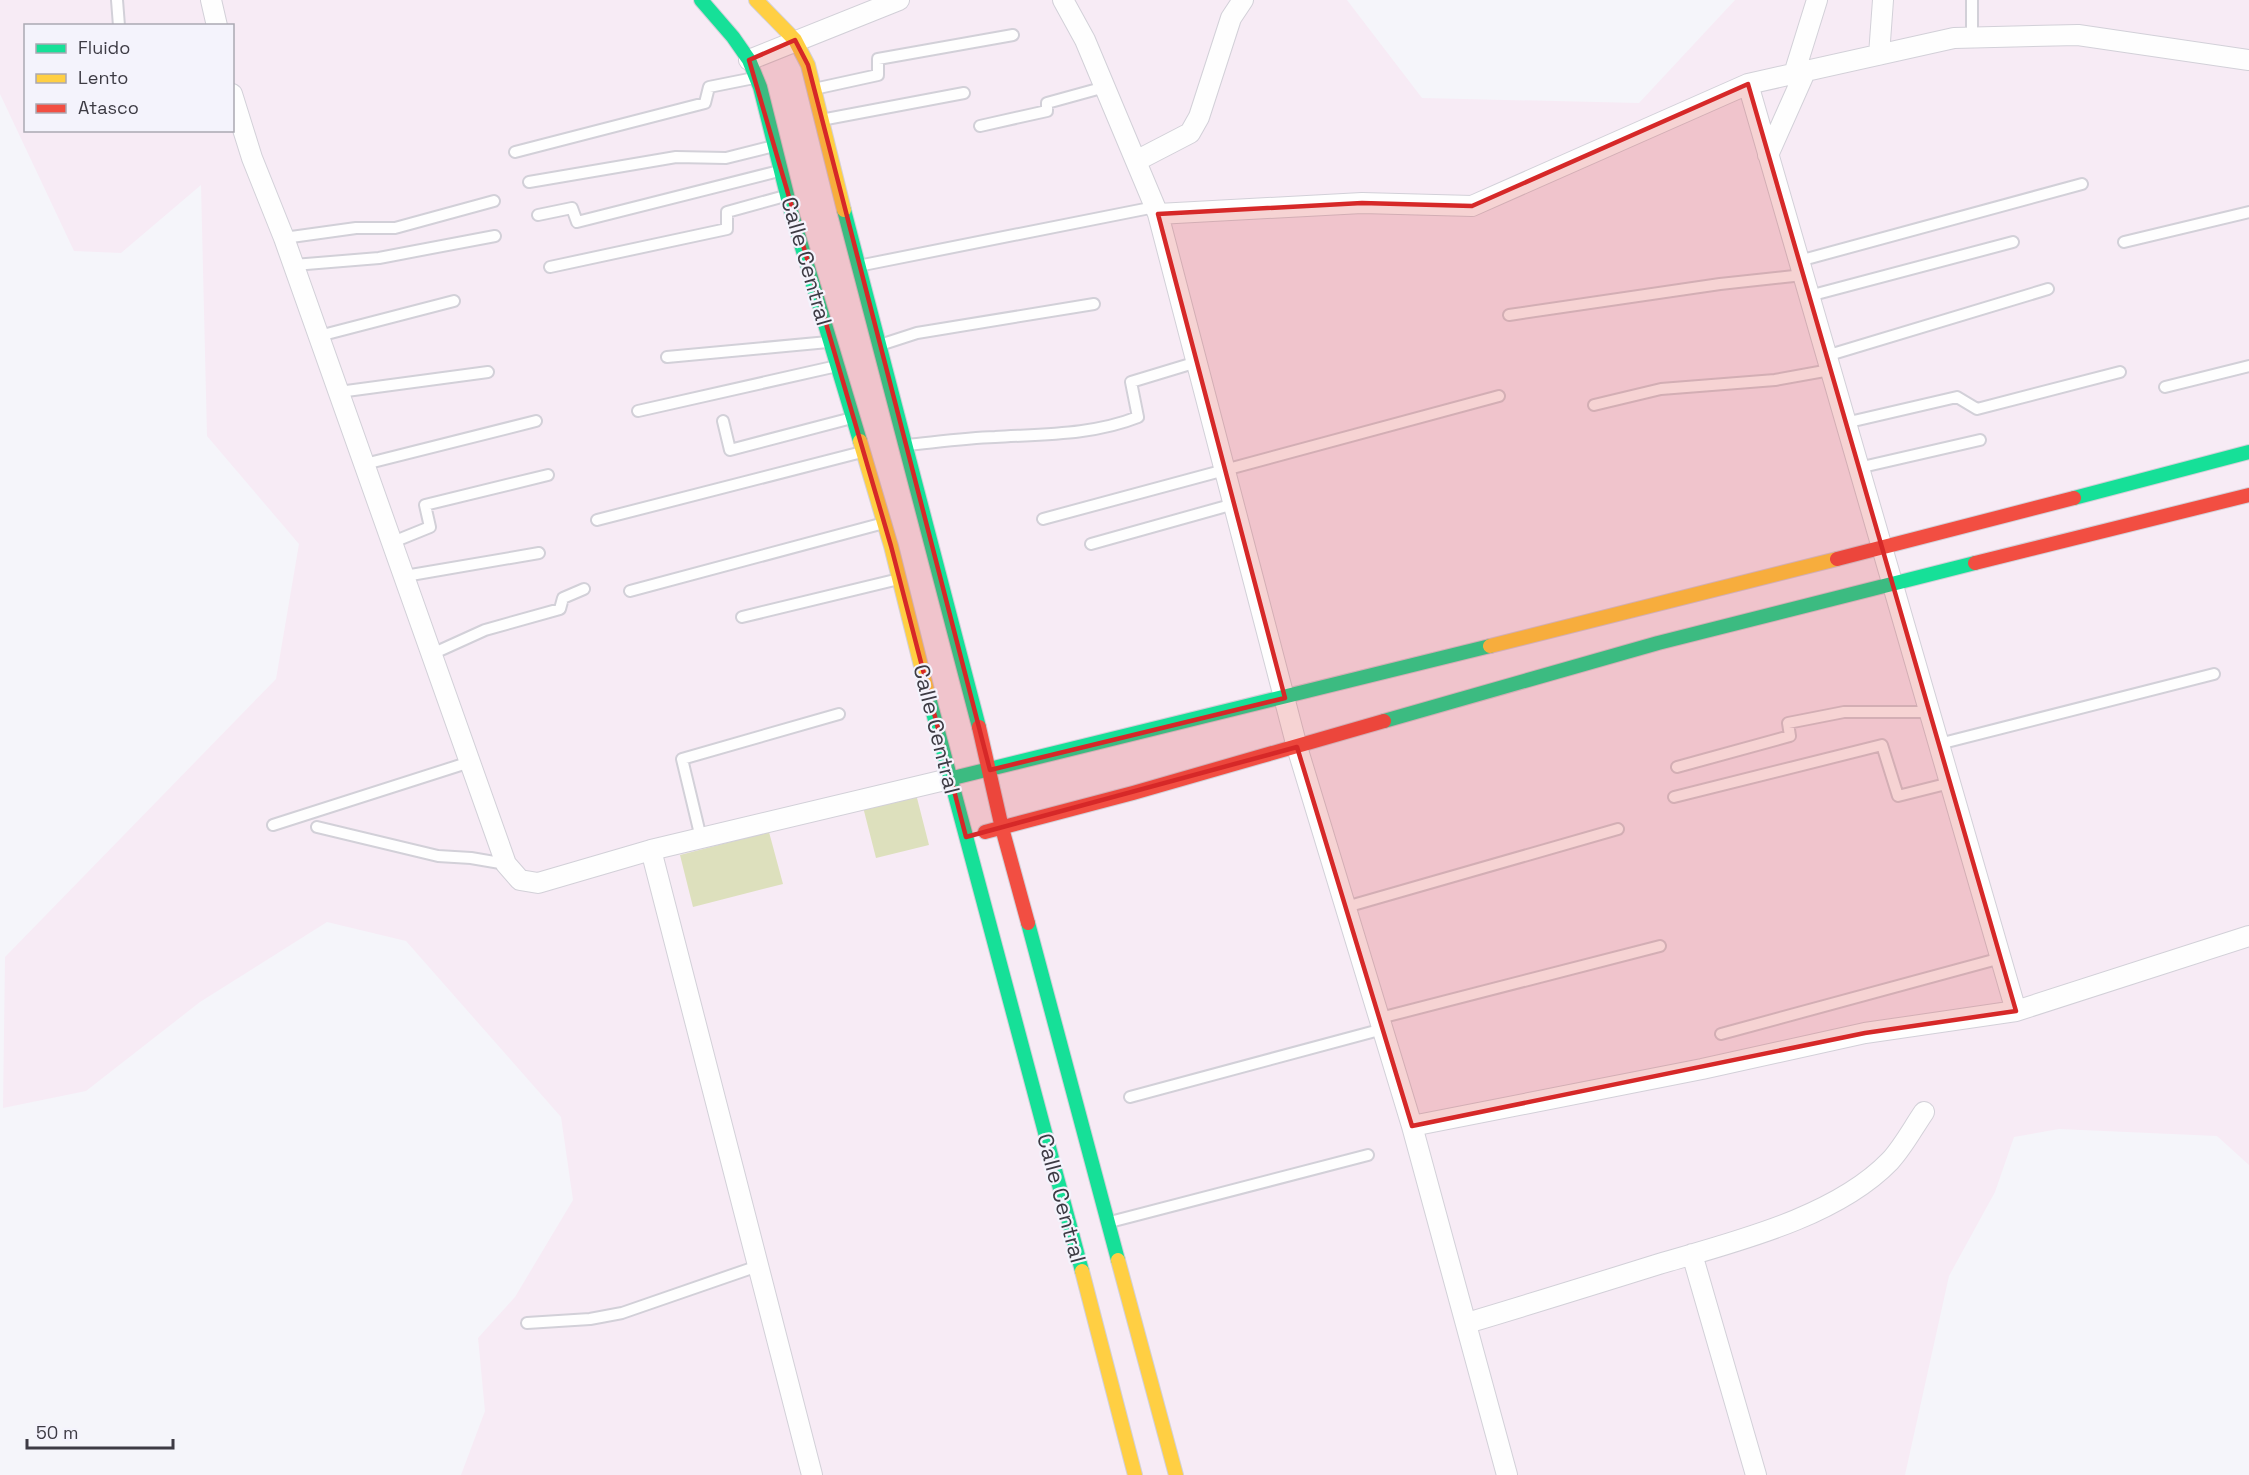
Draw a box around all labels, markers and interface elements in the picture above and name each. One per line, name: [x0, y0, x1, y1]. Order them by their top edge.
legend: [24, 24, 234, 132]
text: Fluido: [78, 36, 130, 59]
text: Lento: [78, 66, 128, 89]
text: Atasco: [78, 96, 139, 119]
street label: Calle Central: [775, 193, 839, 329]
street label: Calle Central: [907, 661, 967, 797]
street label: Calle Central: [1031, 1130, 1093, 1266]
scale bar: [27, 1412, 172, 1450]
text: 50 m: [36, 1421, 78, 1444]

